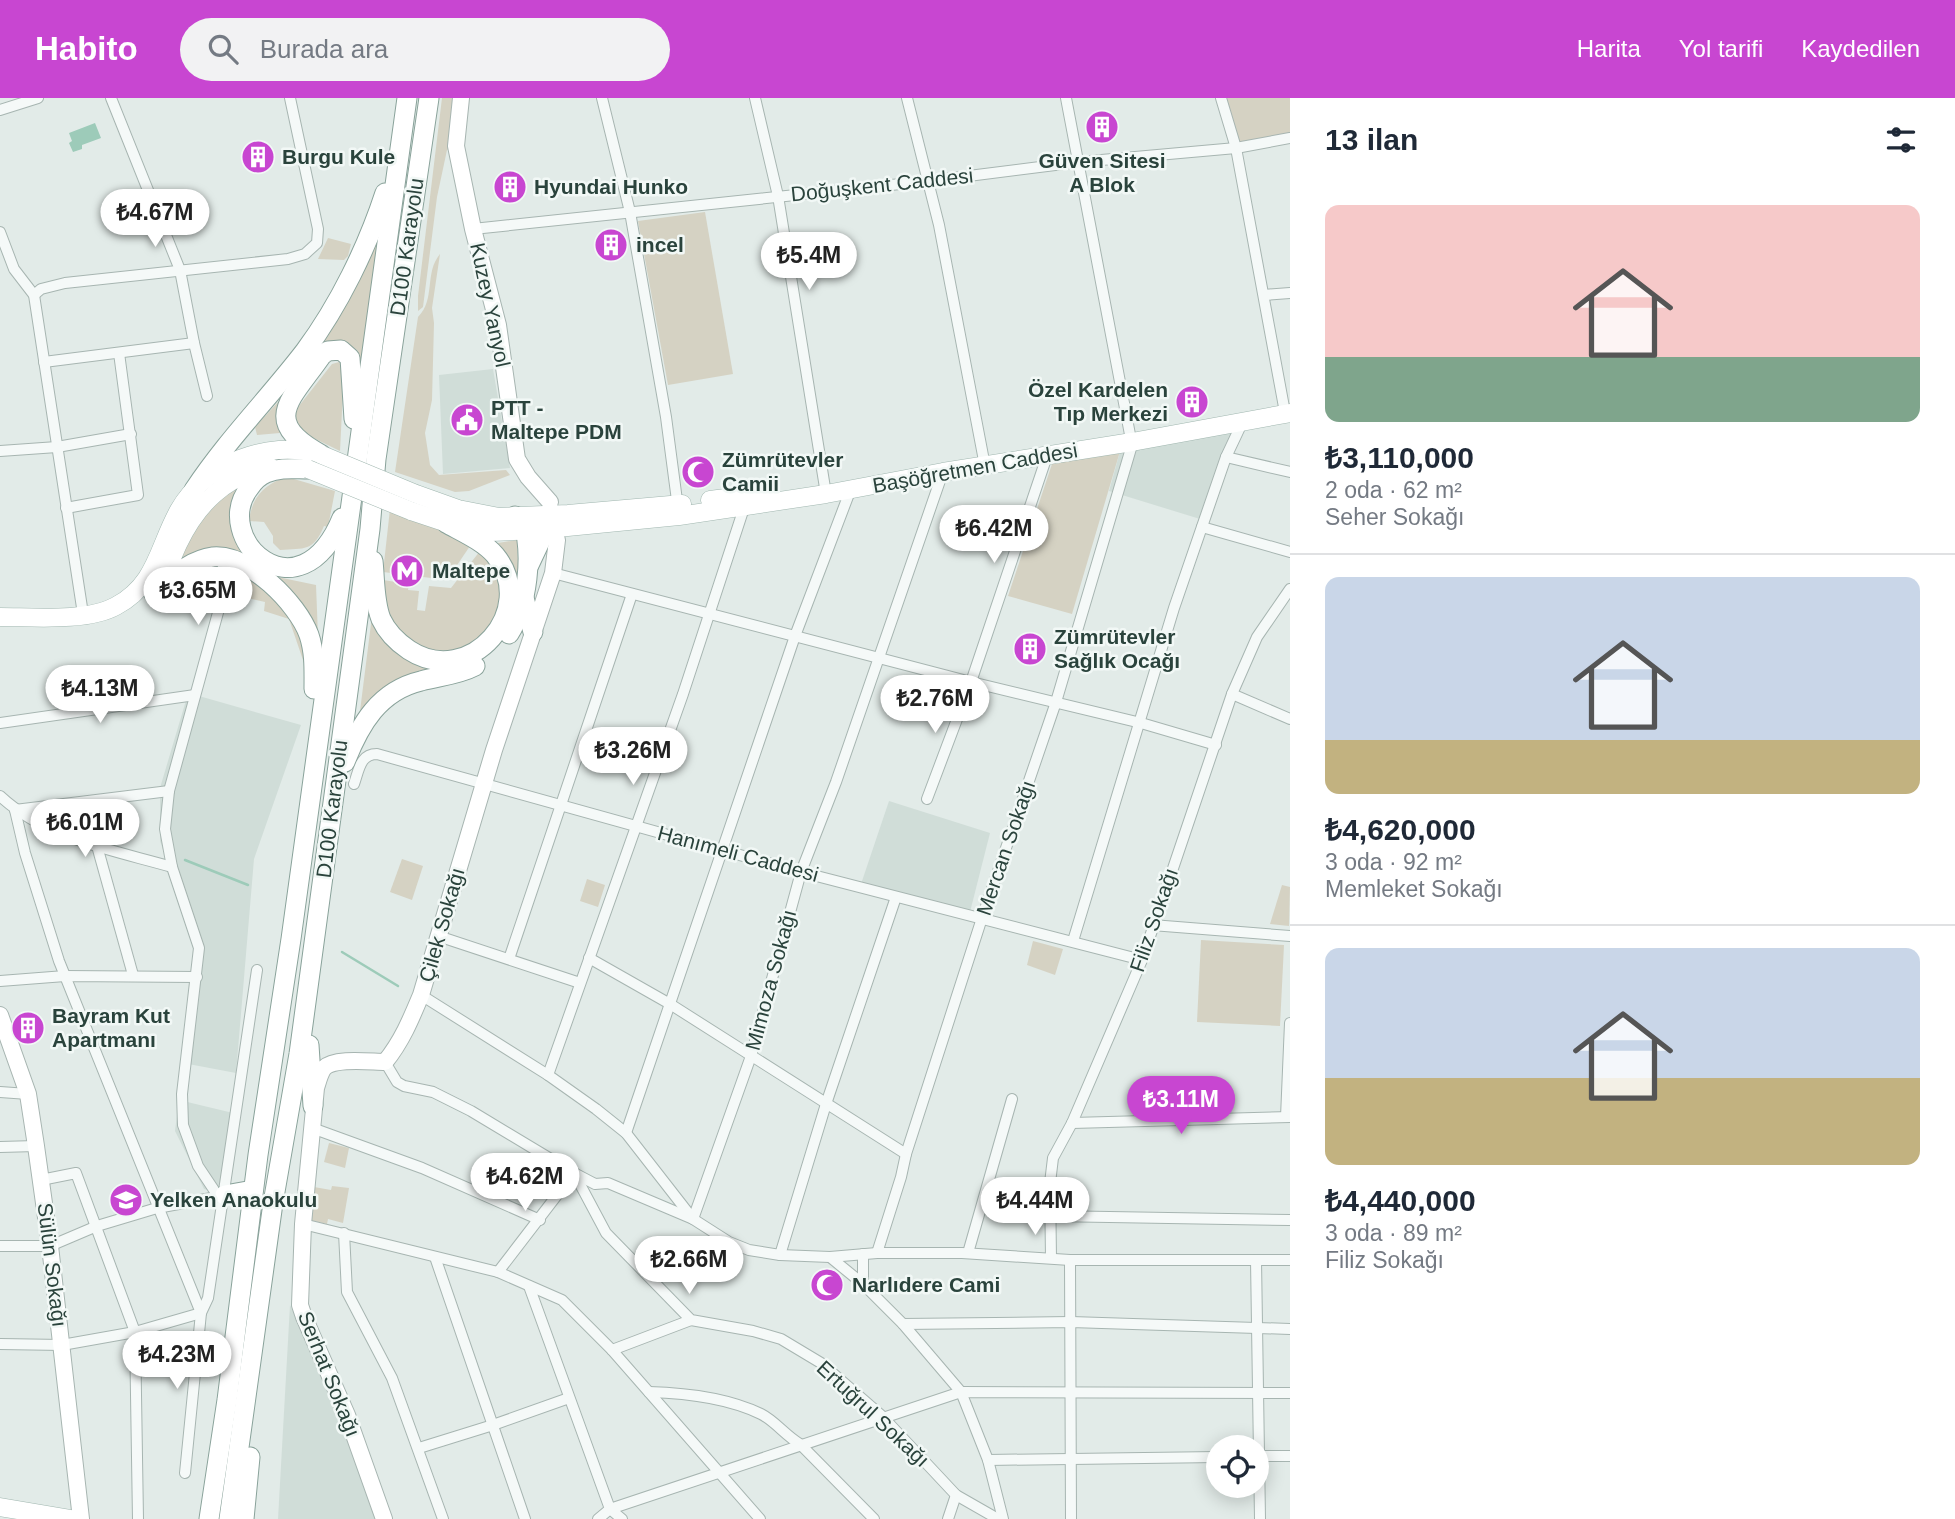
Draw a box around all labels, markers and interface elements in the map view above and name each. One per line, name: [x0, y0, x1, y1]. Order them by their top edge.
search box: [180, 18, 670, 81]
text: Habito: [35, 30, 138, 67]
icon: search: [204, 30, 242, 68]
text: Burada ara: [260, 34, 388, 64]
text: Harita: [1577, 35, 1641, 62]
text: Yol tarifi: [1679, 35, 1763, 62]
text: Kaydedilen: [1801, 35, 1920, 62]
building icon: Güven Sitesi A Blok: [1083, 108, 1121, 146]
icon: filters: [1882, 121, 1920, 159]
text: 13 ilan: [1325, 123, 1418, 156]
building icon: Burgu Kule: [239, 138, 277, 176]
place label: Burgu Kule: [282, 145, 395, 168]
place label: Güven Sitesi A Blok: [1038, 149, 1166, 196]
street label: Doğuşkent Caddesi: [790, 163, 974, 206]
building icon: Hyundai Hunko: [491, 168, 529, 206]
place label: Hyundai Hunko: [534, 175, 688, 198]
street label: D100 Karayolu: [385, 177, 428, 317]
pin: ₺4.67M: [98, 190, 212, 249]
text: ₺4.67M: [116, 199, 194, 225]
building icon: incel: [592, 226, 630, 264]
pin: ₺5.4M: [760, 232, 858, 292]
place label: incel: [636, 233, 684, 256]
street label: Kuzey Yanyol: [466, 241, 515, 369]
text: ₺5.4M: [777, 242, 841, 268]
icon: home: [1560, 250, 1686, 376]
place label: Özel Kardelen Tıp Merkezi: [1028, 378, 1168, 425]
building icon: Özel Kardelen Tıp Merkezi: [1173, 383, 1211, 421]
place label: PTT - Maltepe PDM: [491, 396, 622, 443]
public building icon: PTT - Maltepe PDM: [448, 401, 486, 439]
street label: Başöğretmen Caddesi: [871, 438, 1079, 497]
text: ₺3,110,000: [1325, 441, 1474, 474]
place label: Zümrütevler Camii: [722, 448, 843, 495]
mosque icon: Zümrütevler Camii: [679, 453, 717, 491]
text: 2 oda · 62 m²: [1325, 477, 1462, 503]
text: Seher Sokağı: [1325, 504, 1464, 530]
pin: ₺6.42M: [937, 505, 1051, 565]
text: ₺6.42M: [955, 515, 1033, 541]
metro station icon: Maltepe: [388, 552, 426, 590]
place label: Maltepe: [432, 559, 510, 582]
pin: ₺3.65M: [141, 568, 255, 627]
text: ₺3.65M: [159, 577, 237, 603]
icon: home: [1560, 622, 1686, 748]
place label: Zümrütevler Sağlık Ocağı: [1054, 625, 1180, 672]
building icon: Zümrütevler Sağlık Ocağı: [1011, 630, 1049, 668]
pin: ₺4.13M: [43, 666, 157, 725]
text: ₺4.13M: [61, 675, 139, 701]
pin: ₺2.76M: [878, 676, 992, 735]
text: ₺2.76M: [896, 685, 974, 711]
pin: ₺3.26M: [576, 728, 690, 787]
text: ₺3.26M: [594, 737, 672, 763]
street label: D100 Karayolu: [312, 739, 351, 879]
street label: Mercan Sokağı: [972, 777, 1039, 918]
pin: ₺6.01M: [28, 800, 142, 859]
text: ₺6.01M: [46, 809, 124, 835]
text: ₺4,620,000: [1325, 813, 1476, 846]
street label: Hanımeli Caddesi: [655, 821, 821, 886]
text: 3 oda · 92 m²: [1325, 849, 1462, 875]
street label: Çilek Sokağı: [414, 865, 469, 985]
street label: Filiz Sokağı: [1125, 865, 1182, 975]
text: Memleket Sokağı: [1325, 876, 1503, 902]
street label: Mimoza Sokağı: [741, 907, 800, 1053]
icon: home: [1560, 993, 1686, 1119]
place label: Bayram Kut Apartmanı: [52, 1004, 170, 1051]
building icon: Bayram Kut Apartmanı: [9, 1009, 47, 1047]
pin: ₺3.11M: [1124, 1076, 1238, 1136]
text: ₺3.11M: [1143, 1086, 1219, 1112]
pin: ₺4.62M: [468, 1154, 582, 1213]
text: ₺4.62M: [486, 1163, 564, 1189]
pin: ₺4.44M: [978, 1178, 1092, 1237]
school or university icon: Yelken Anaokulu: [107, 1181, 145, 1219]
text: ₺4,440,000: [1325, 1184, 1476, 1217]
text: ₺4.44M: [996, 1187, 1074, 1213]
place label: Yelken Anaokulu: [150, 1188, 317, 1211]
street label: Sülün Sokağı: [33, 1202, 72, 1328]
text: 3 oda · 89 m²: [1325, 1220, 1462, 1246]
pin: ₺2.66M: [632, 1236, 746, 1296]
text: ₺2.66M: [650, 1246, 728, 1272]
text: Filiz Sokağı: [1325, 1247, 1444, 1273]
mosque icon: Narlıdere Cami: [808, 1266, 846, 1304]
place label: Narlıdere Cami: [852, 1273, 1000, 1296]
street label: Serhat Sokağı: [294, 1308, 365, 1440]
pin: ₺4.23M: [120, 1332, 234, 1391]
text: ₺4.23M: [138, 1341, 216, 1367]
street label: Ertuğrul Sokağı: [813, 1356, 934, 1471]
map controls: [1206, 1435, 1269, 1498]
button: locate: [1206, 1435, 1269, 1498]

